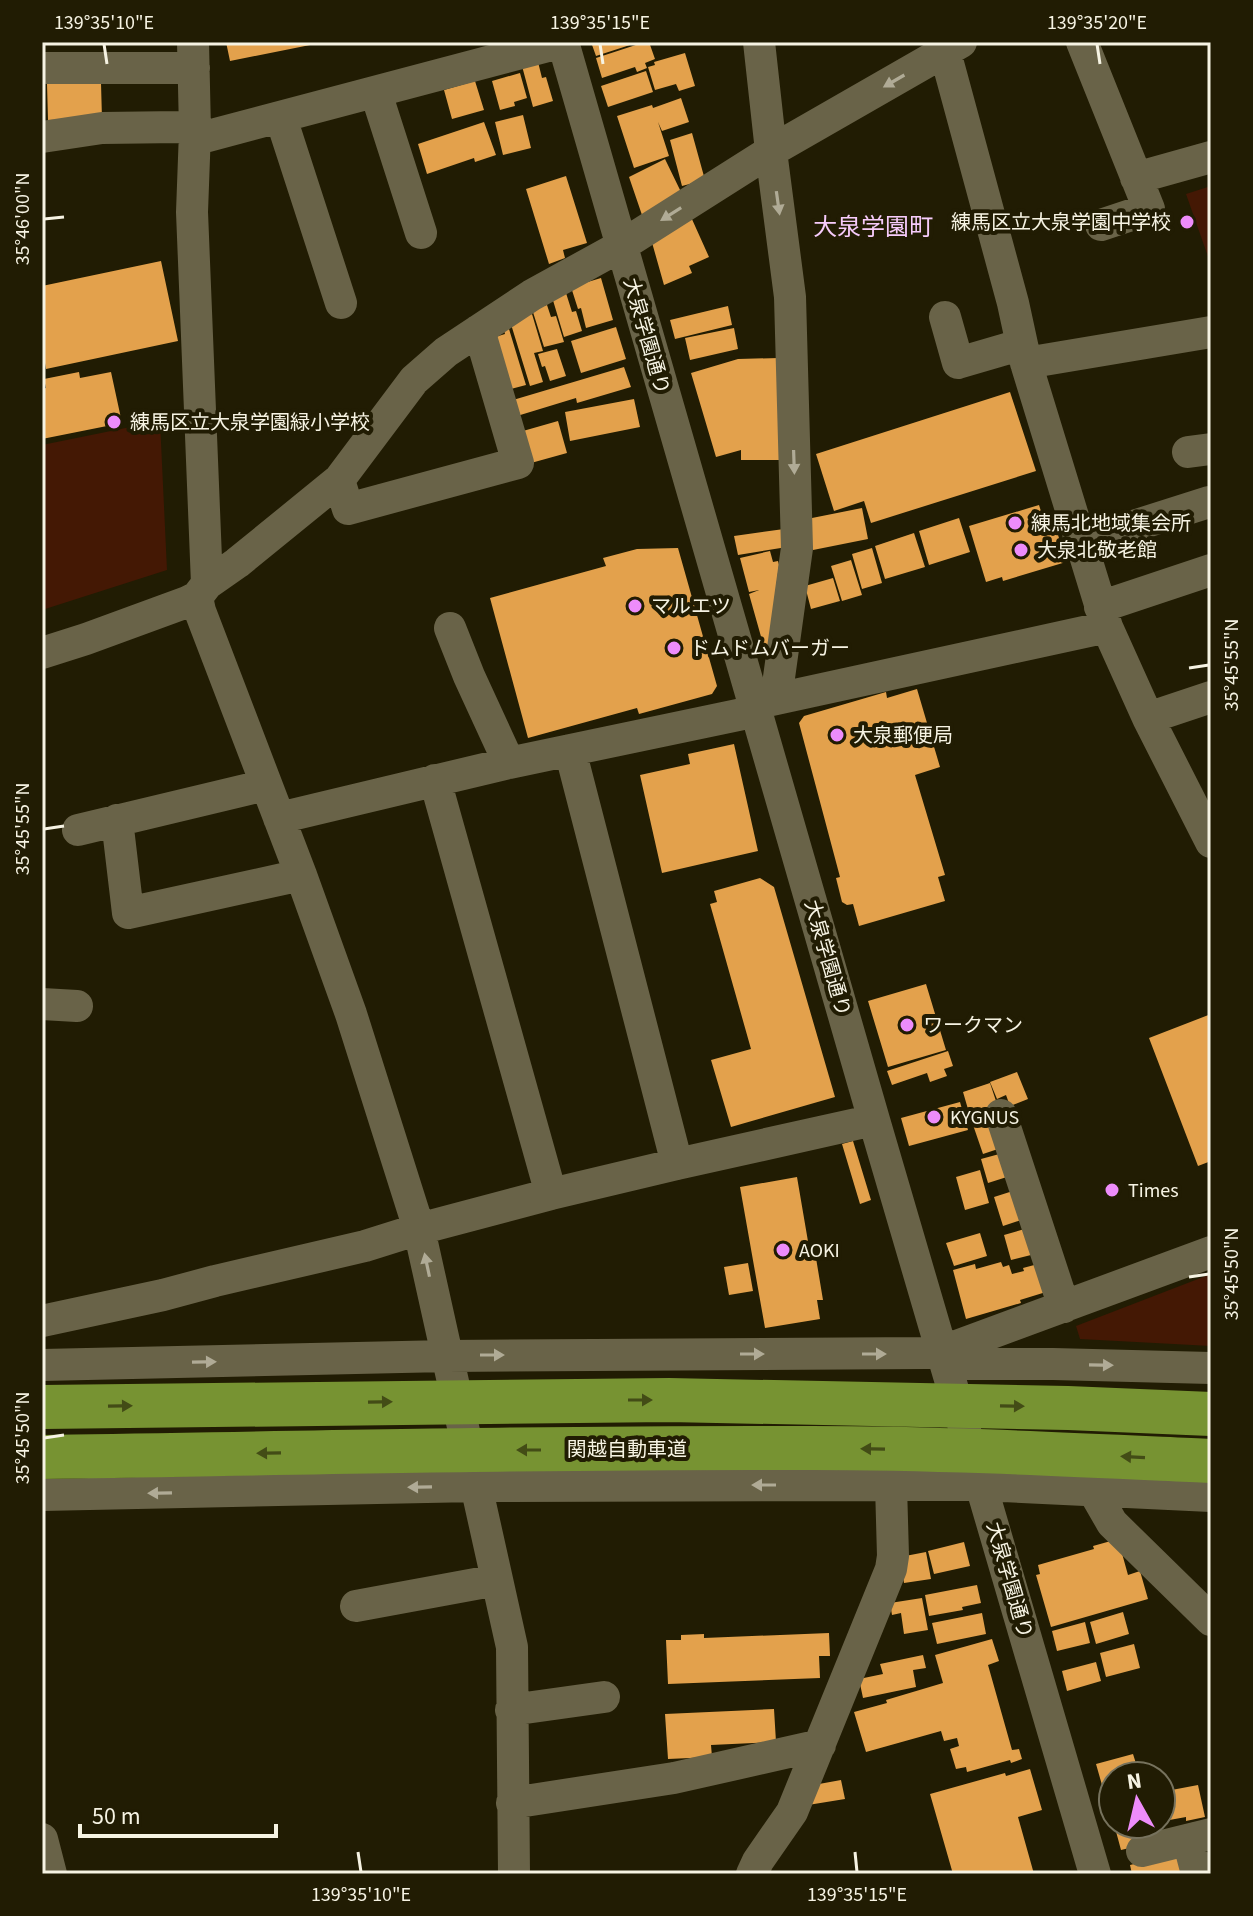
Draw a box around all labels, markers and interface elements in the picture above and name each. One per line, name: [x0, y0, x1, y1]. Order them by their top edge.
text: 139°35'10"E: [54, 9, 154, 37]
text: 139°35'15"E: [550, 9, 650, 37]
text: 139°35'20"E: [1047, 9, 1147, 37]
one-way arrow: [883, 74, 905, 88]
text: 35°46'00"N: [9, 173, 37, 265]
one-way arrow: [771, 191, 784, 216]
one-way arrow: [660, 207, 682, 221]
place label: 練馬区立大泉学園中学校: [951, 209, 1171, 237]
district label: 大泉学園町: [813, 210, 933, 245]
marker: 練馬区立大泉学園中学校: [1178, 213, 1196, 231]
street label: 大泉学園通り: [616, 275, 676, 398]
place label: 練馬区立大泉学園緑小学校: [130, 409, 370, 437]
marker: 練馬区立大泉学園緑小学校: [105, 413, 123, 431]
one-way arrow: [788, 450, 801, 475]
place label: 練馬北地域集会所: [1031, 510, 1191, 538]
marker: 練馬北地域集会所: [1006, 514, 1024, 532]
place label: 大泉北敬老館: [1037, 537, 1157, 565]
marker: 大泉北敬老館: [1012, 541, 1030, 559]
place label: マルエツ: [651, 593, 731, 621]
marker: マルエツ: [626, 597, 644, 615]
text: 35°45'55"N: [1218, 619, 1246, 711]
place label: ドムドムバーガー: [690, 635, 850, 663]
marker: ドムドムバーガー: [665, 639, 683, 657]
place label: 大泉郵便局: [853, 722, 953, 750]
marker: 大泉郵便局: [828, 726, 846, 744]
text: 35°45'55"N: [9, 783, 37, 875]
street label: 大泉学園通り: [797, 897, 857, 1020]
place label: ワークマン: [923, 1012, 1023, 1040]
marker: ワークマン: [898, 1016, 916, 1034]
place label: KYGNUS: [950, 1104, 1019, 1132]
marker: KYGNUS: [925, 1108, 943, 1126]
place label: Times: [1128, 1177, 1179, 1205]
marker: Times: [1103, 1181, 1121, 1199]
text: 35°45'50"N: [1218, 1228, 1246, 1320]
place label: AOKI: [799, 1237, 840, 1265]
marker: AOKI: [774, 1241, 792, 1259]
one-way arrow: [420, 1252, 433, 1277]
one-way arrow: [740, 1348, 765, 1360]
one-way arrow: [862, 1348, 887, 1360]
one-way arrow: [480, 1349, 505, 1361]
one-way arrow: [192, 1355, 217, 1368]
one-way arrow: [1089, 1359, 1114, 1371]
text: 35°45'50"N: [9, 1392, 37, 1484]
one-way arrow: [628, 1394, 653, 1406]
one-way arrow: [368, 1396, 393, 1408]
one-way arrow: [108, 1399, 133, 1412]
one-way arrow: [1000, 1400, 1025, 1413]
street label: 関越自動車道: [567, 1436, 687, 1464]
one-way arrow: [860, 1443, 885, 1456]
one-way arrow: [516, 1444, 541, 1456]
one-way arrow: [256, 1447, 281, 1459]
one-way arrow: [1120, 1451, 1145, 1464]
one-way arrow: [751, 1479, 776, 1491]
one-way arrow: [407, 1481, 432, 1493]
one-way arrow: [147, 1486, 172, 1499]
street label: 大泉学園通り: [979, 1519, 1039, 1642]
north arrow: [1097, 1760, 1177, 1840]
text: N: [1125, 1764, 1144, 1798]
scale bar: [80, 1788, 276, 1838]
text: 50 m: [92, 1799, 141, 1834]
text: 139°35'10"E: [311, 1881, 411, 1909]
text: 139°35'15"E: [807, 1881, 907, 1909]

